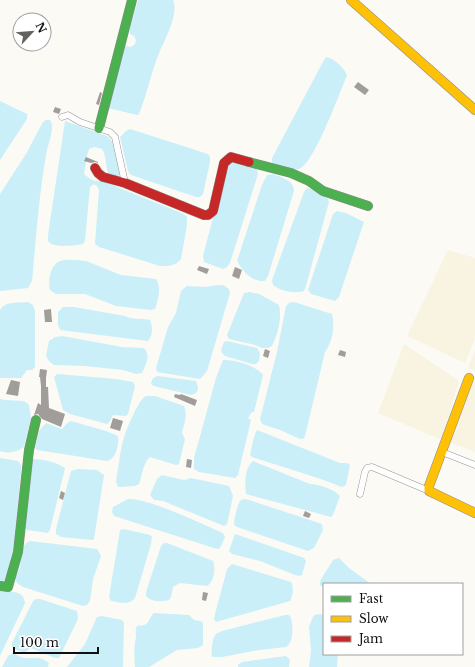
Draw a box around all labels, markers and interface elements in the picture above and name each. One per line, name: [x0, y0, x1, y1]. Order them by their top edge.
north arrow: [12, 12, 52, 52]
text: N: [32, 20, 50, 36]
legend: [323, 583, 463, 655]
text: Fast: [359, 591, 384, 606]
text: Slow: [359, 611, 389, 626]
scale bar: [14, 629, 98, 655]
text: Jam: [357, 631, 383, 646]
text: 100 m: [20, 635, 59, 650]

